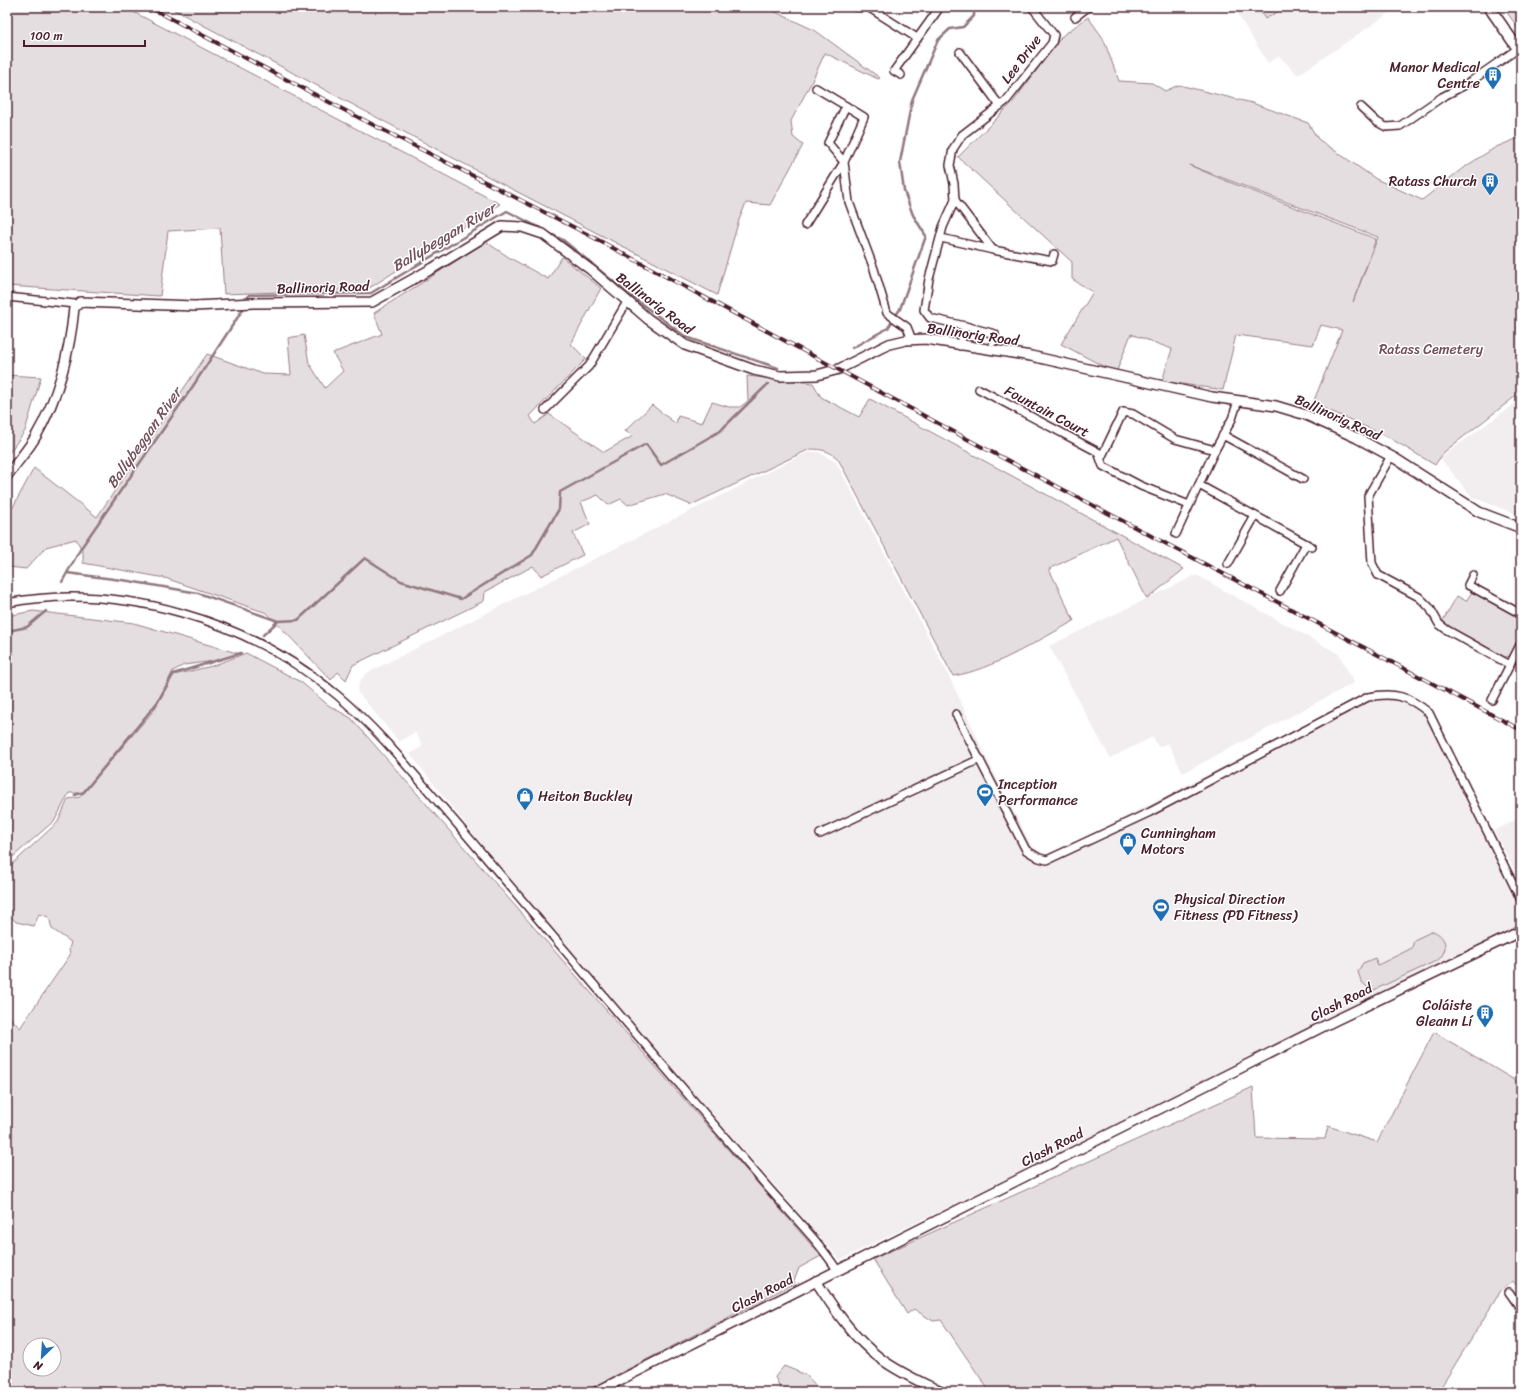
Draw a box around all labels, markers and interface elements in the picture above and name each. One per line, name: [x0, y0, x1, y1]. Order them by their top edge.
scale bar: [24, 22, 145, 48]
text: 100 m: [30, 25, 63, 47]
street label: Lee Drive: [995, 29, 1048, 89]
place label: Manor Medical Centre: [1390, 55, 1481, 96]
building icon: Manor Medical Centre: [1483, 65, 1503, 90]
place label: Ratass Church: [1389, 169, 1477, 194]
building icon: Ratass Church: [1480, 171, 1500, 196]
water label: Ballybeggan River: [387, 194, 504, 279]
street label: Ballinorig Road: [610, 266, 700, 342]
street label: Ballinorig Road: [276, 273, 371, 302]
street label: Ballinorig Road: [925, 316, 1022, 354]
park label: Ratass Cemetery: [1379, 337, 1484, 362]
street label: Fountain Court: [1000, 379, 1094, 444]
water label: Ballybeggan River: [100, 380, 190, 494]
street label: Ballinorig Road: [1290, 387, 1387, 448]
place label: Inception Performance: [997, 772, 1078, 813]
sports icon: Inception Performance: [975, 782, 995, 807]
place label: Heiton Buckley: [538, 784, 633, 809]
shop icon: Heiton Buckley: [515, 786, 535, 811]
place label: Cunningham Motors: [1141, 821, 1216, 862]
shop icon: Cunningham Motors: [1118, 831, 1138, 856]
place label: Physical Direction Fitness (PD Fitness): [1174, 887, 1298, 928]
sports icon: Physical Direction Fitness (PD Fitness): [1151, 897, 1171, 922]
street label: Clash Road: [1306, 975, 1378, 1029]
place label: Coláiste Gleann Lí: [1416, 993, 1474, 1034]
building icon: Coláiste Gleann Lí: [1475, 1003, 1495, 1028]
street label: Clash Road: [1017, 1120, 1089, 1174]
street label: Clash Road: [727, 1266, 799, 1320]
north arrow: [22, 1337, 62, 1377]
text: N: [30, 1355, 46, 1376]

